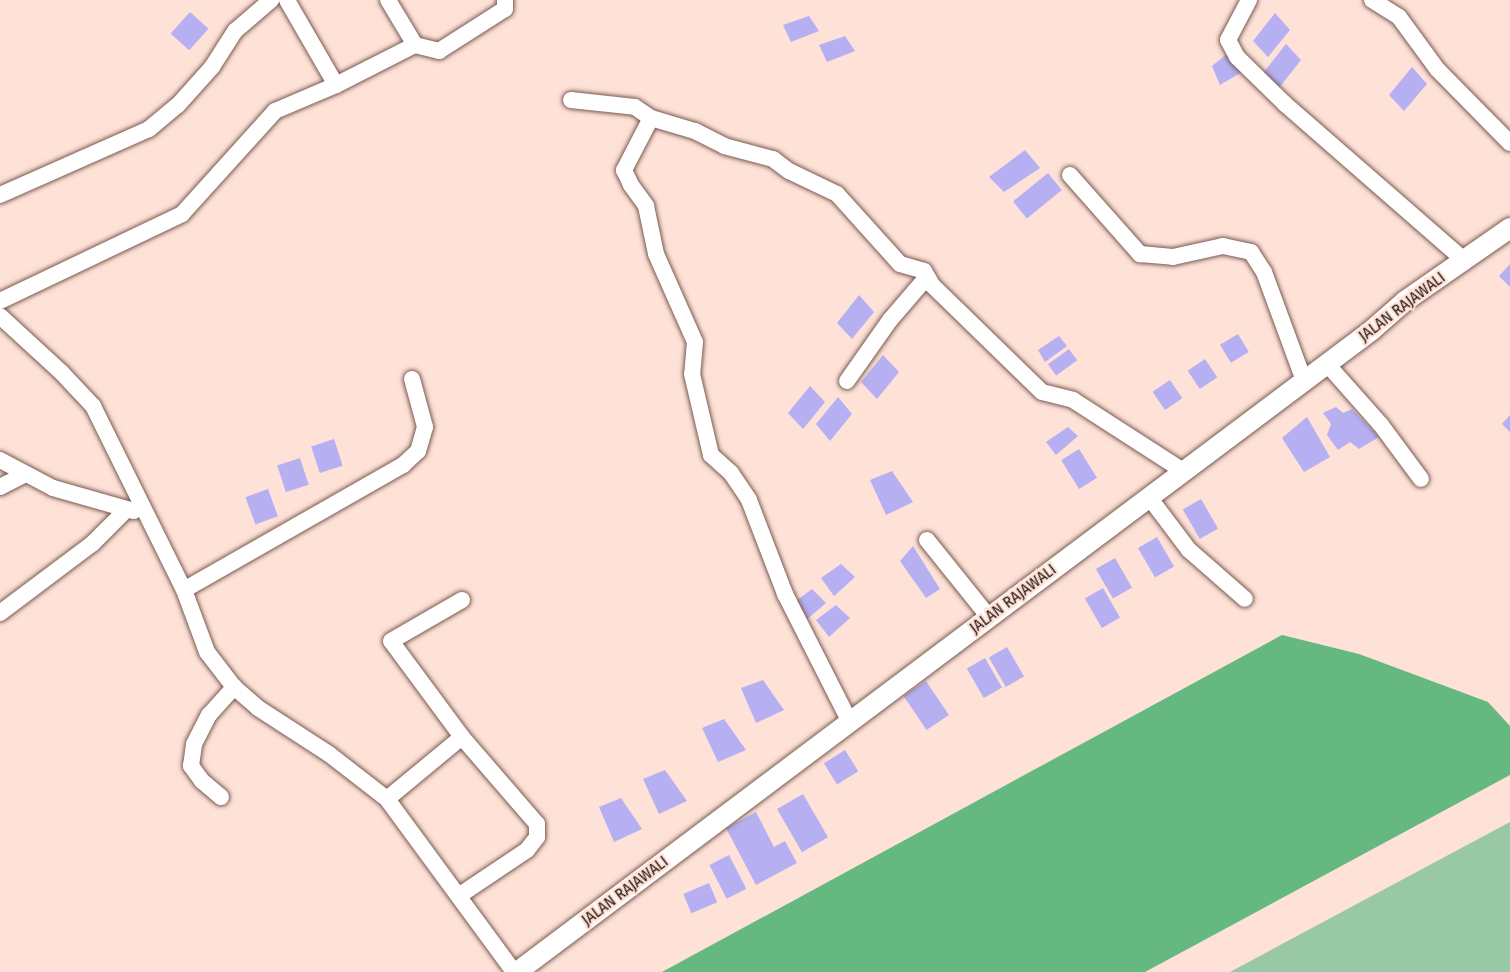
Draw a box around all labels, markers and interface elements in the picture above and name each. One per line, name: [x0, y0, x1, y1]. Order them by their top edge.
street label: JALAN RAJAWALI: [1355, 268, 1449, 346]
street label: JALAN RAJAWALI: [966, 560, 1060, 638]
street label: JALAN RAJAWALI: [578, 852, 672, 930]

